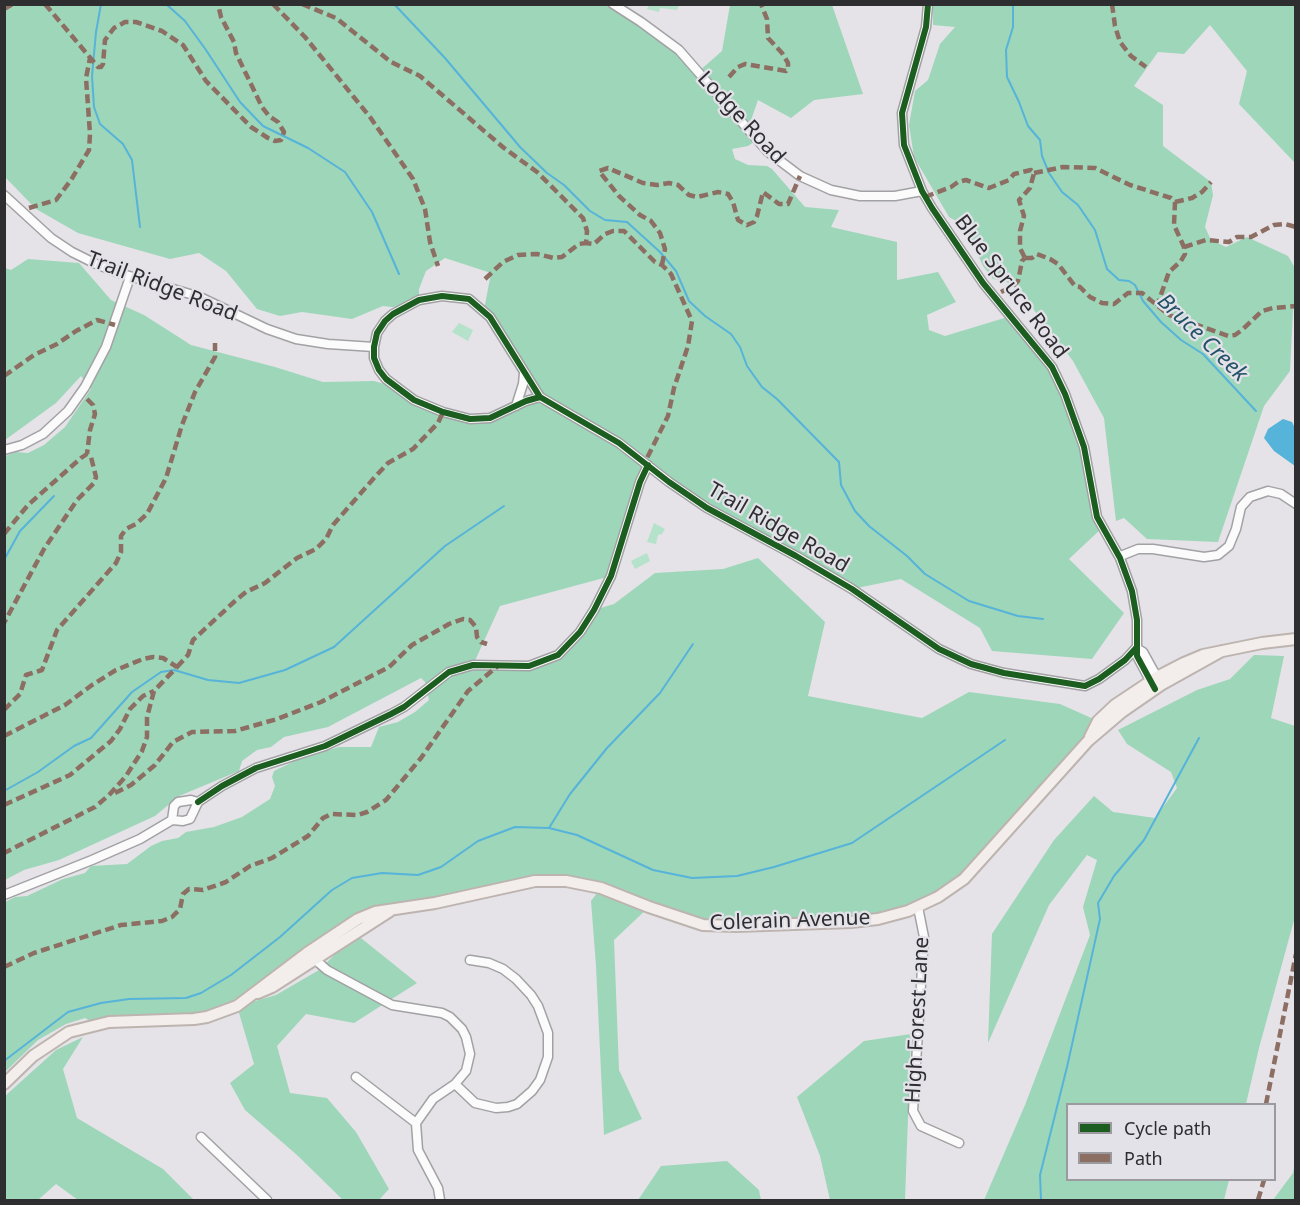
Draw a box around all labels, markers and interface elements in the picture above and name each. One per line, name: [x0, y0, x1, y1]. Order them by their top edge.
street label: Lodge Road: [692, 67, 790, 169]
street label: Blue Spruce Road: [949, 210, 1073, 364]
street label: Trail Ridge Road: [83, 247, 241, 327]
water label: Bruce Creek: [1151, 288, 1253, 388]
street label: Trail Ridge Road: [703, 477, 853, 579]
street label: Colerain Avenue: [709, 906, 871, 936]
street label: High Forest Lane: [901, 936, 935, 1104]
legend: [1066, 1103, 1276, 1181]
text: Cycle path: [1124, 1116, 1211, 1140]
text: Path: [1124, 1146, 1163, 1170]

